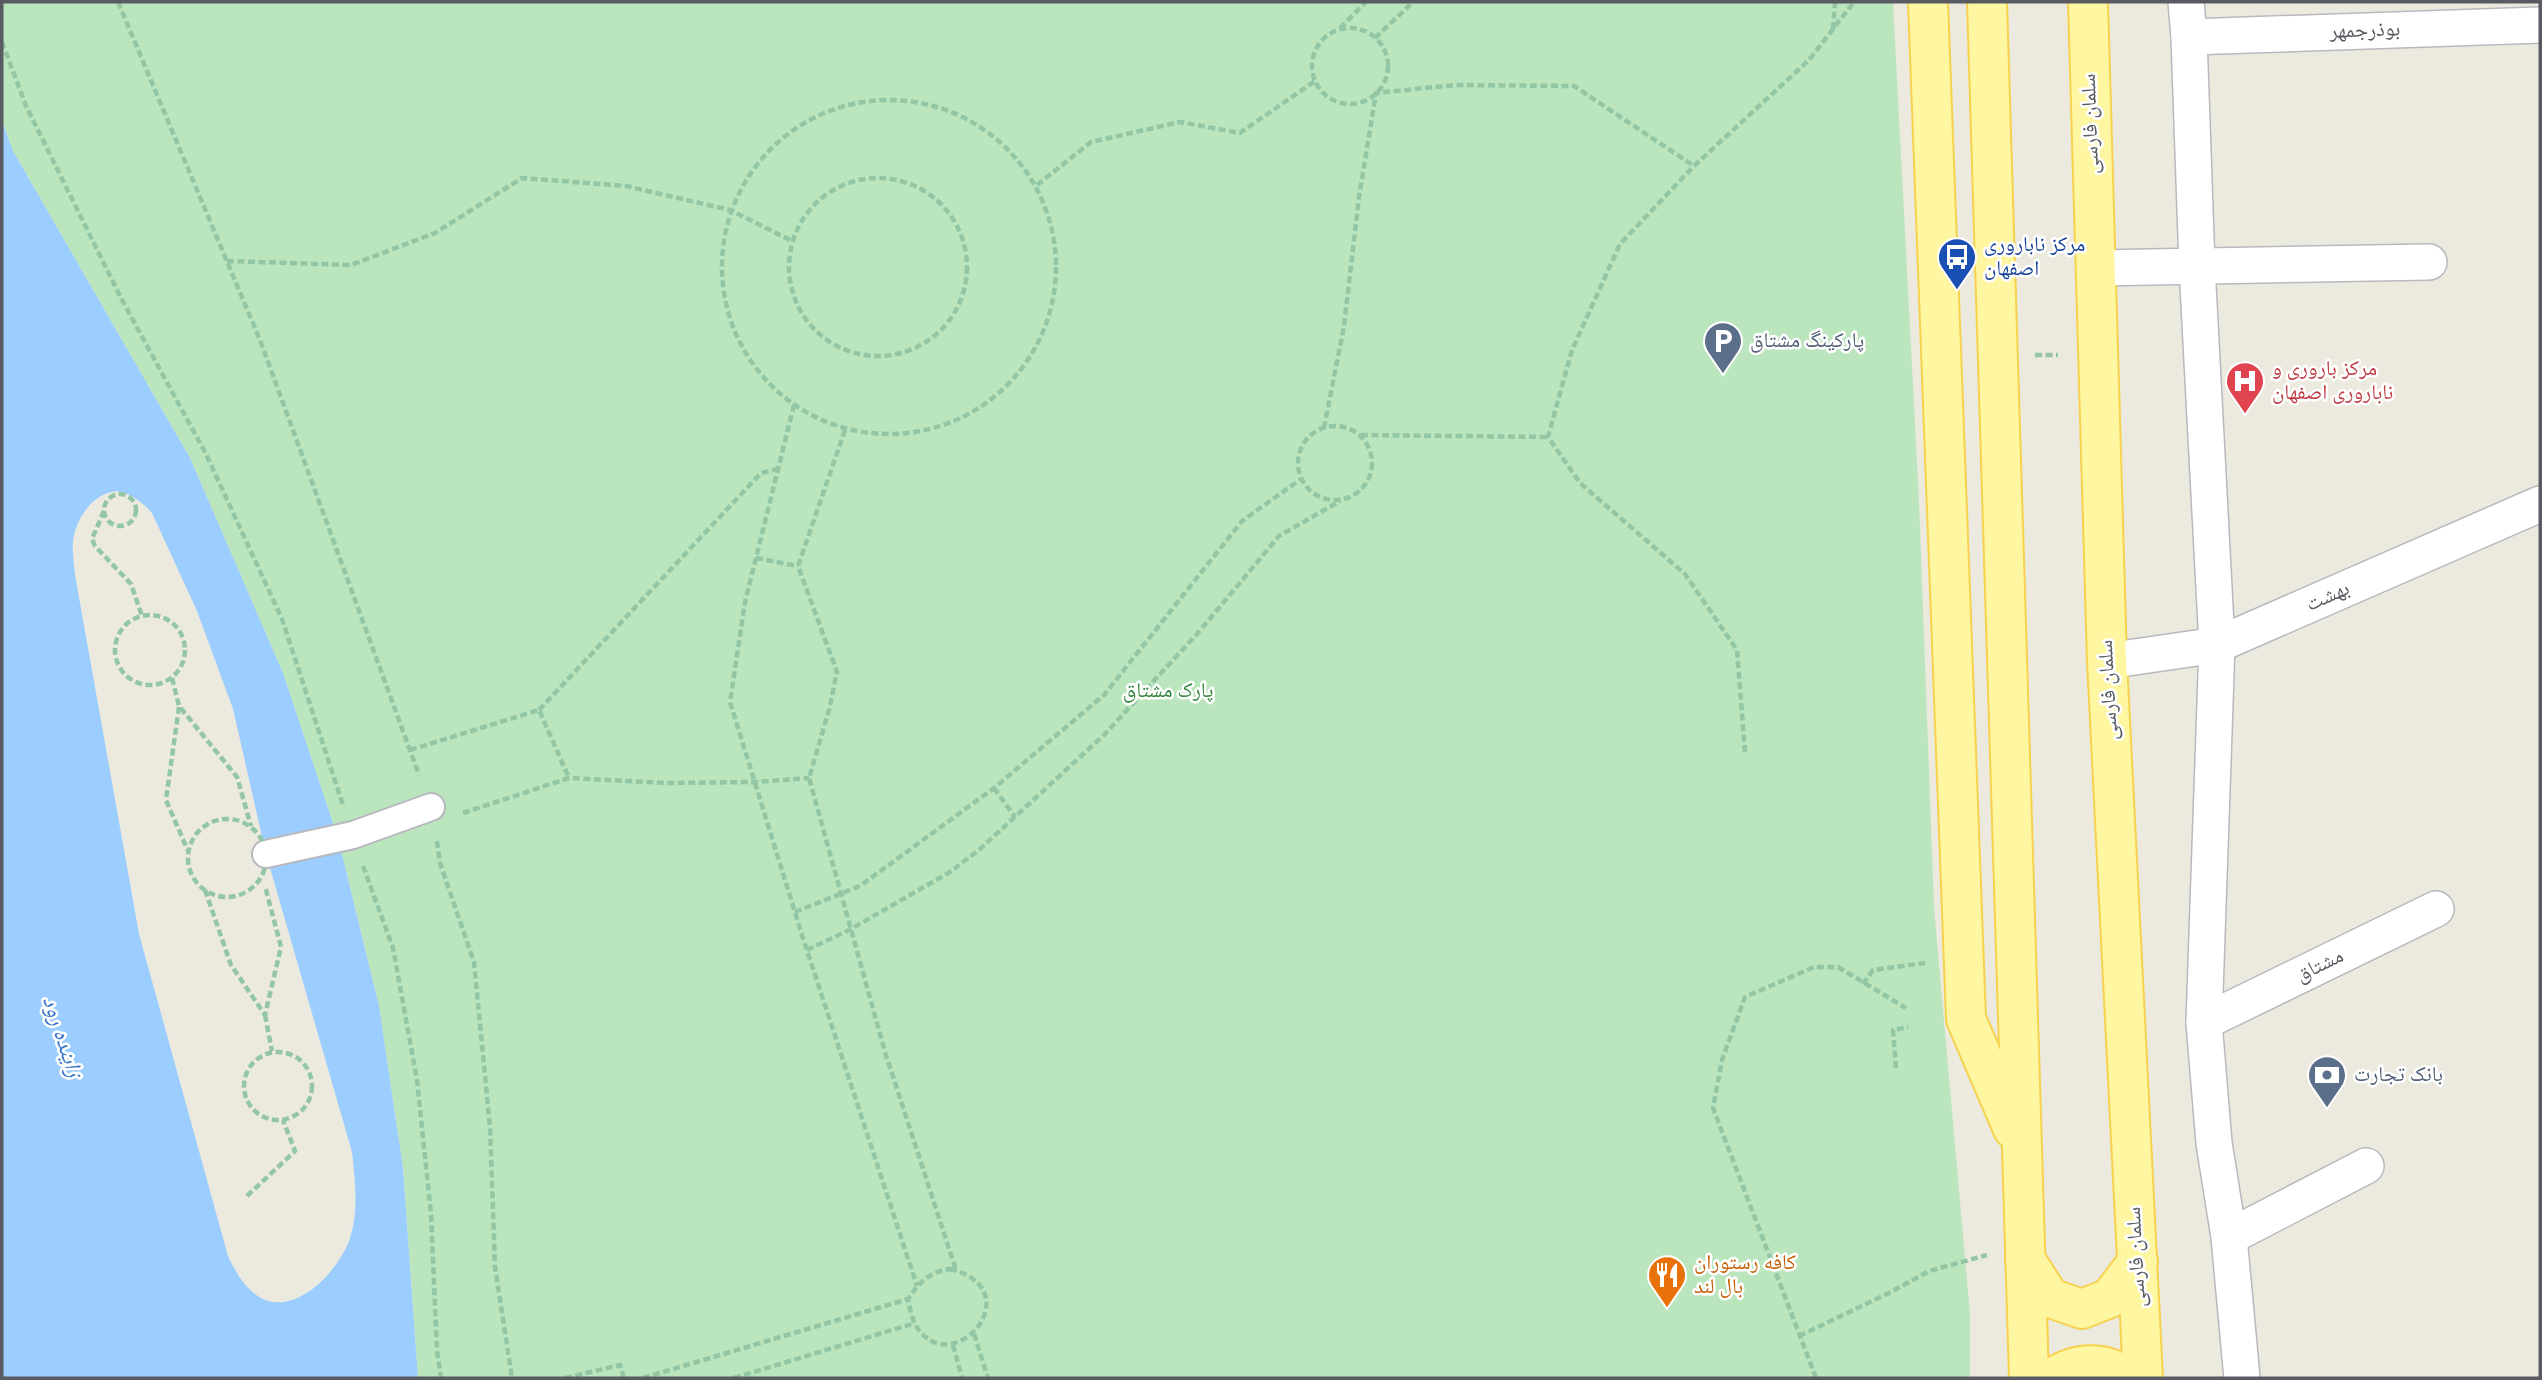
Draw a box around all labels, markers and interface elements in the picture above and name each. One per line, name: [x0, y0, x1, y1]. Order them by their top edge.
street label: بوذرجمهر: [2328, 16, 2401, 46]
street label: سلمان فارسی: [2076, 73, 2106, 175]
place label: مرکز ناباروری اصفهان: [1984, 232, 2085, 283]
bus stop icon: مرکز ناباروری اصفهان: [1936, 236, 1978, 291]
parking icon: پارکینگ مشتاق: [1702, 320, 1744, 375]
place label: پارکینگ مشتاق: [1750, 328, 1864, 355]
place label: مرکز باروری و ناباروری اصفهان: [2272, 356, 2393, 407]
hospital icon: مرکز باروری و ناباروری اصفهان: [2224, 360, 2266, 415]
street label: بهشت: [2302, 576, 2354, 618]
street label: سلمان فارسی: [2093, 639, 2125, 741]
park label: پارک مشتاق: [1123, 678, 1213, 705]
street label: مشتاق: [2292, 943, 2348, 989]
water label: زاینده رود: [34, 993, 88, 1083]
bank icon: بانک تجارت: [2306, 1054, 2348, 1109]
place label: بانک تجارت: [2354, 1062, 2443, 1089]
street label: سلمان فارسی: [2121, 1206, 2153, 1308]
place label: کافه رستوران بال لند: [1694, 1250, 1796, 1301]
restaurant icon: کافه رستوران بال لند: [1646, 1254, 1688, 1309]

